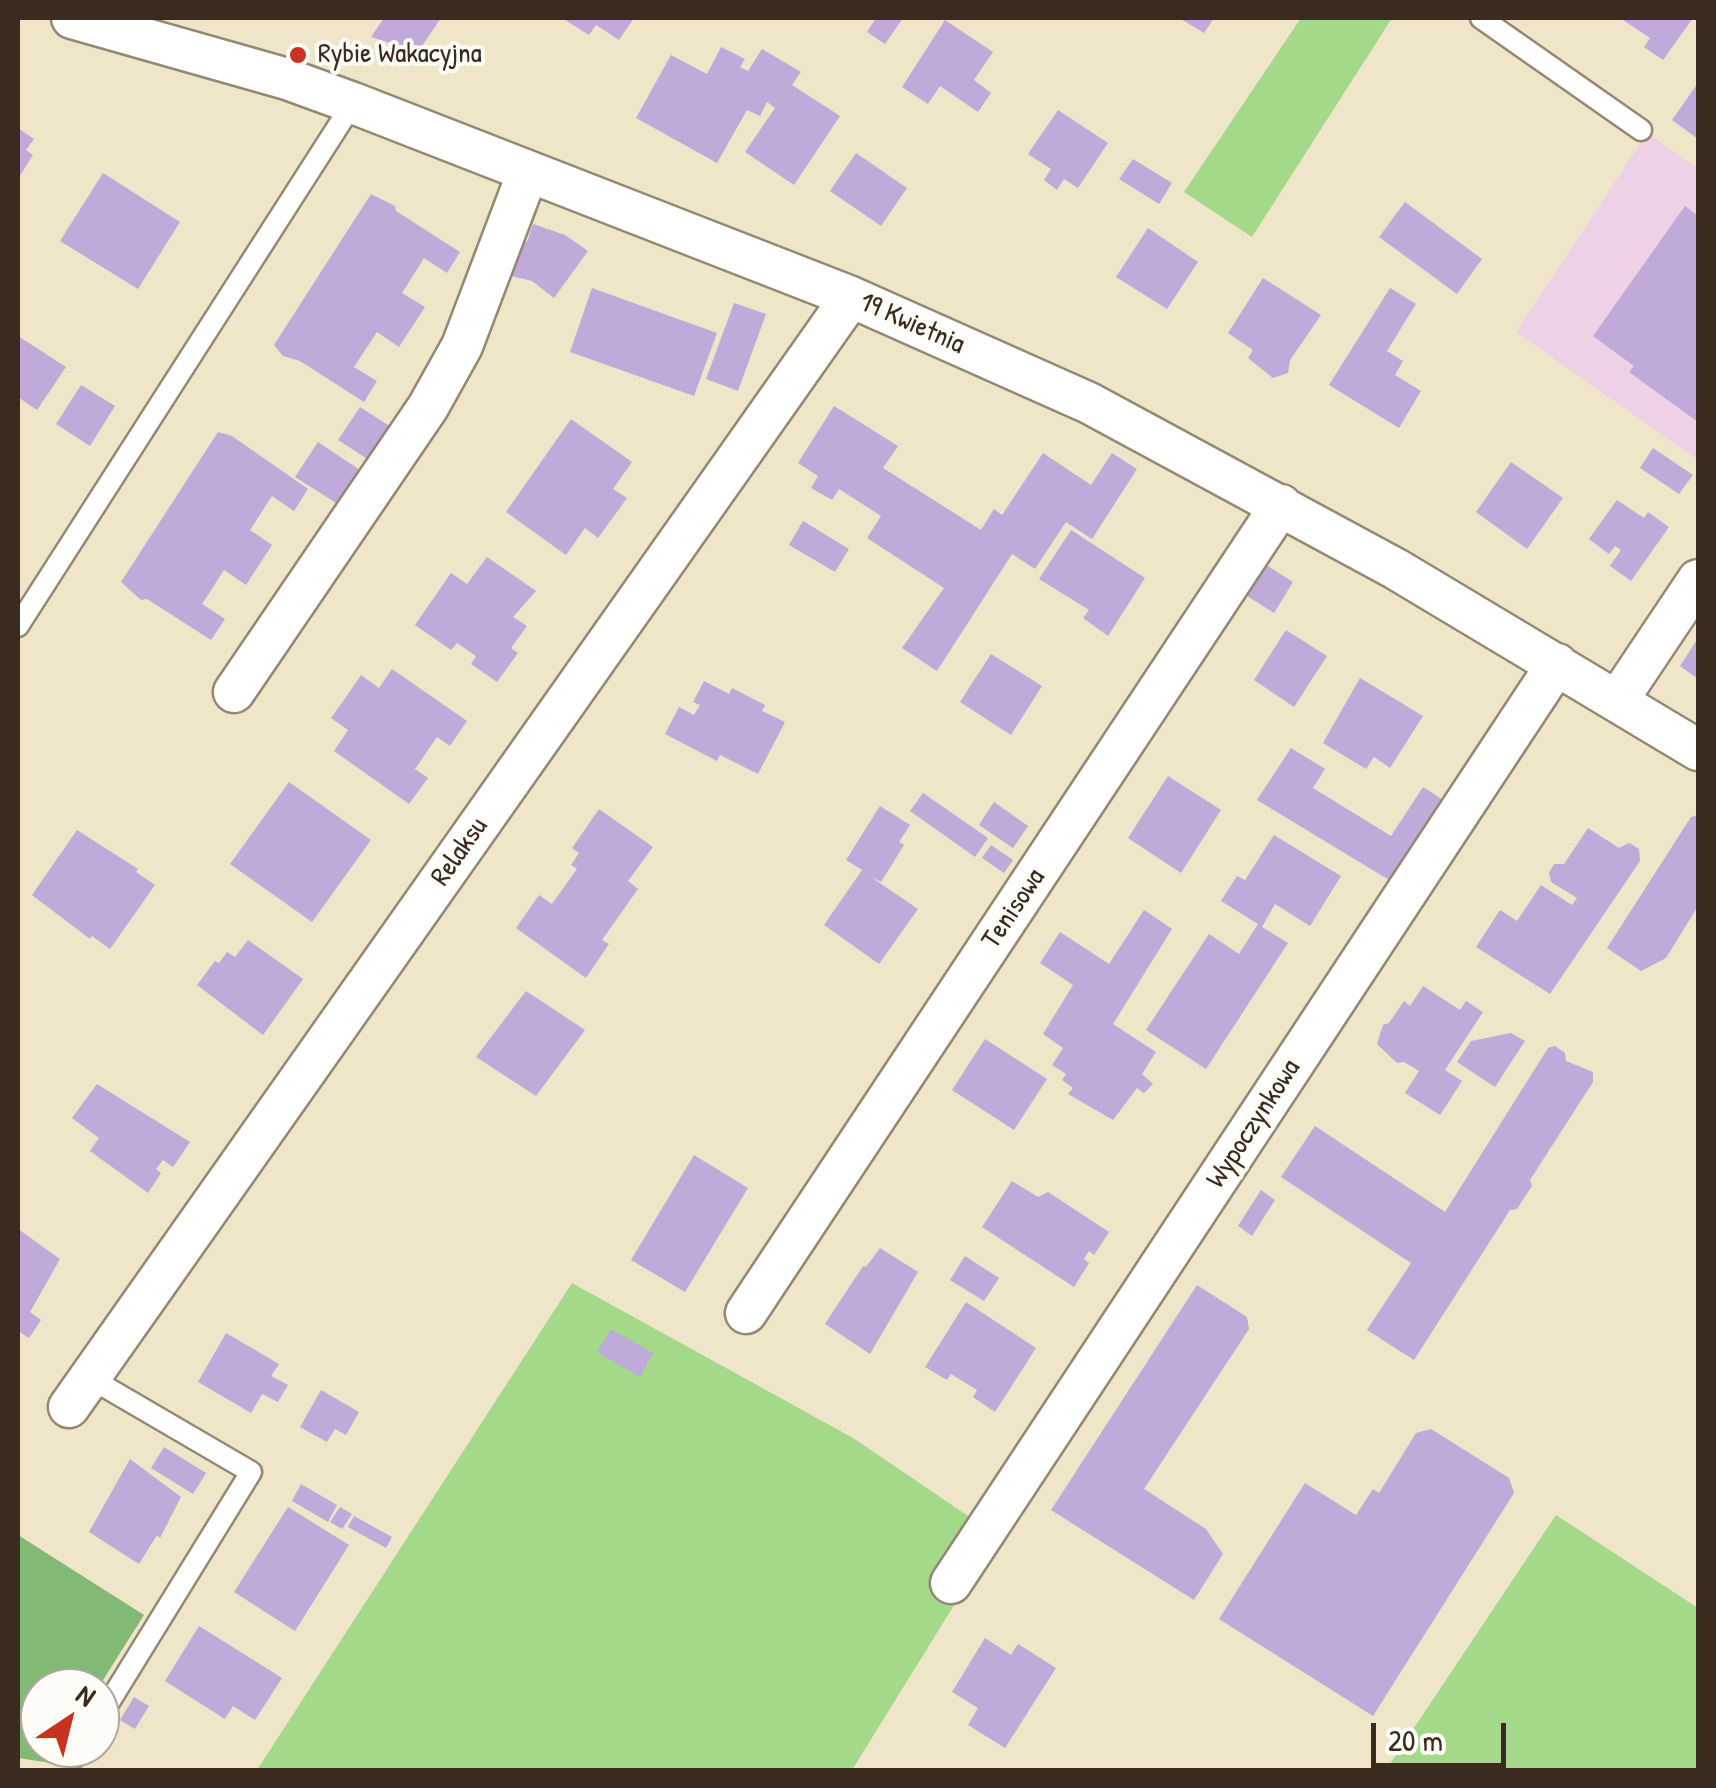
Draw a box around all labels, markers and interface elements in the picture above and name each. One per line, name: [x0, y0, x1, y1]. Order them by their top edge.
place label: Rybie Wakacyjna: [318, 38, 482, 72]
marker: Rybie Wakacyjna: [287, 44, 309, 66]
street label: 19 Kwietnia: [854, 286, 970, 362]
street label: Relaksu: [424, 811, 496, 893]
street label: Tenisowa: [975, 863, 1053, 955]
street label: Wypoczynkowa: [1200, 1053, 1308, 1195]
north arrow: [20, 1668, 120, 1768]
text: N: [69, 1675, 103, 1715]
scale bar: [1376, 1703, 1511, 1765]
text: 20 m: [1388, 1720, 1443, 1760]

